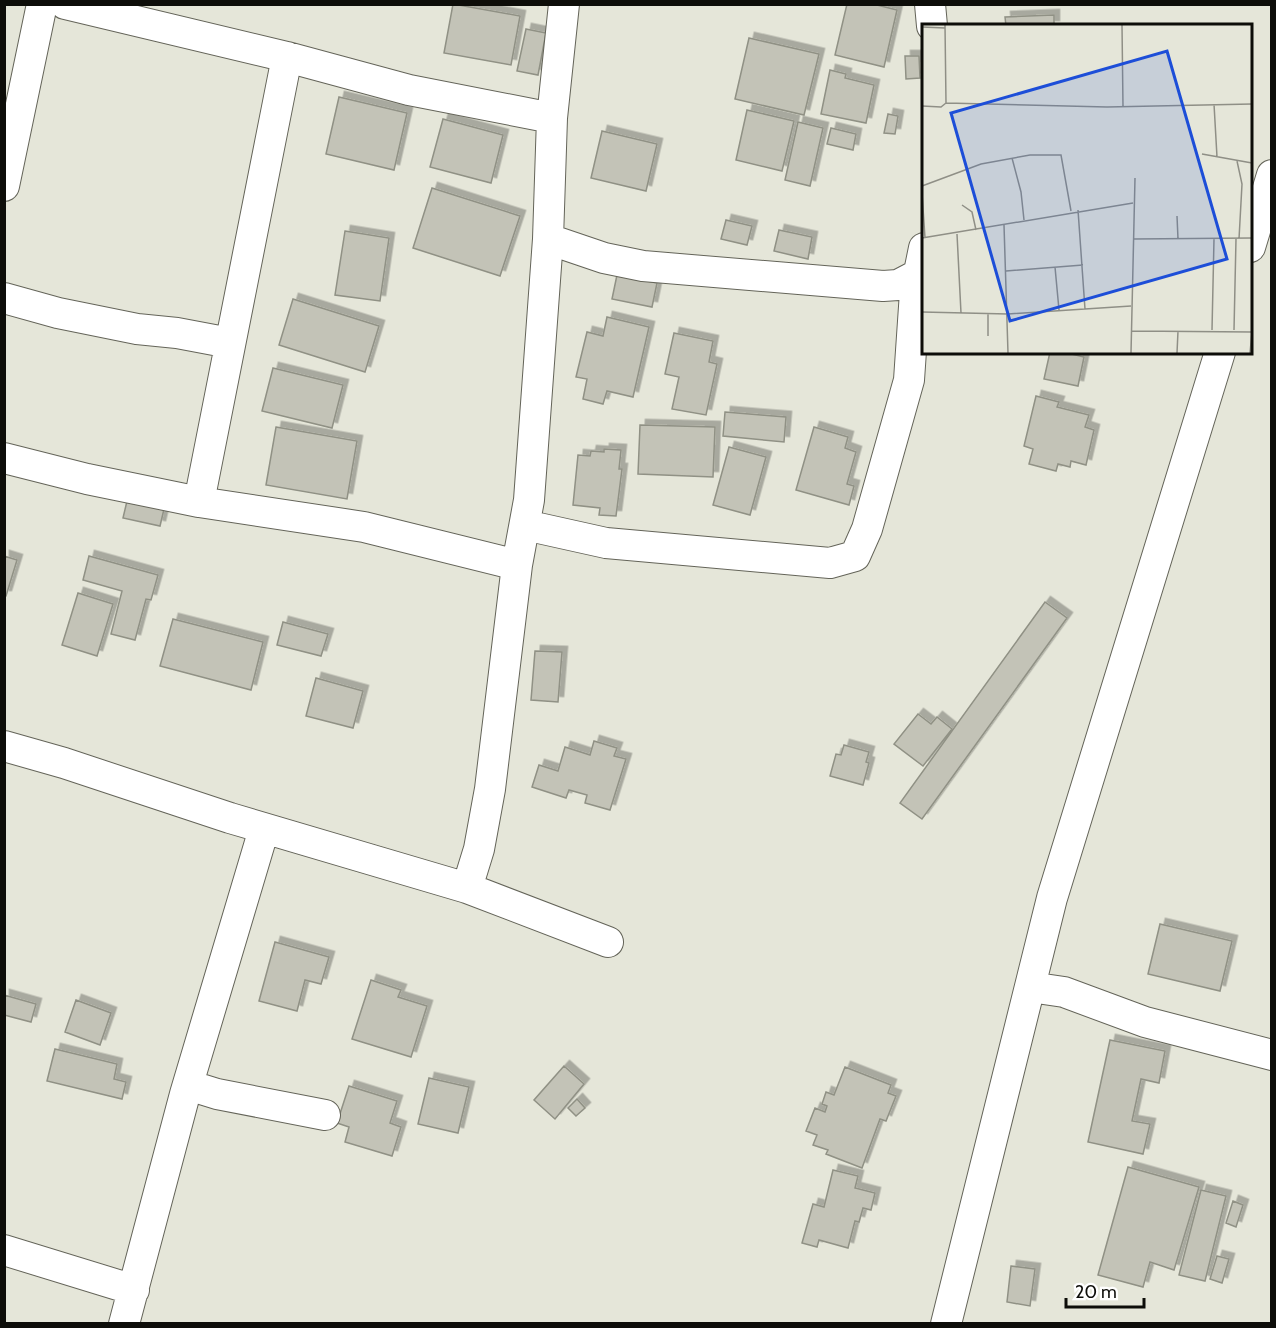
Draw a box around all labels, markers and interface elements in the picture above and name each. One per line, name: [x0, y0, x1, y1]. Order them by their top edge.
inset map: [922, 24, 1252, 354]
scale bar: [1066, 1271, 1144, 1309]
text: 20 m: [1075, 1281, 1117, 1303]

